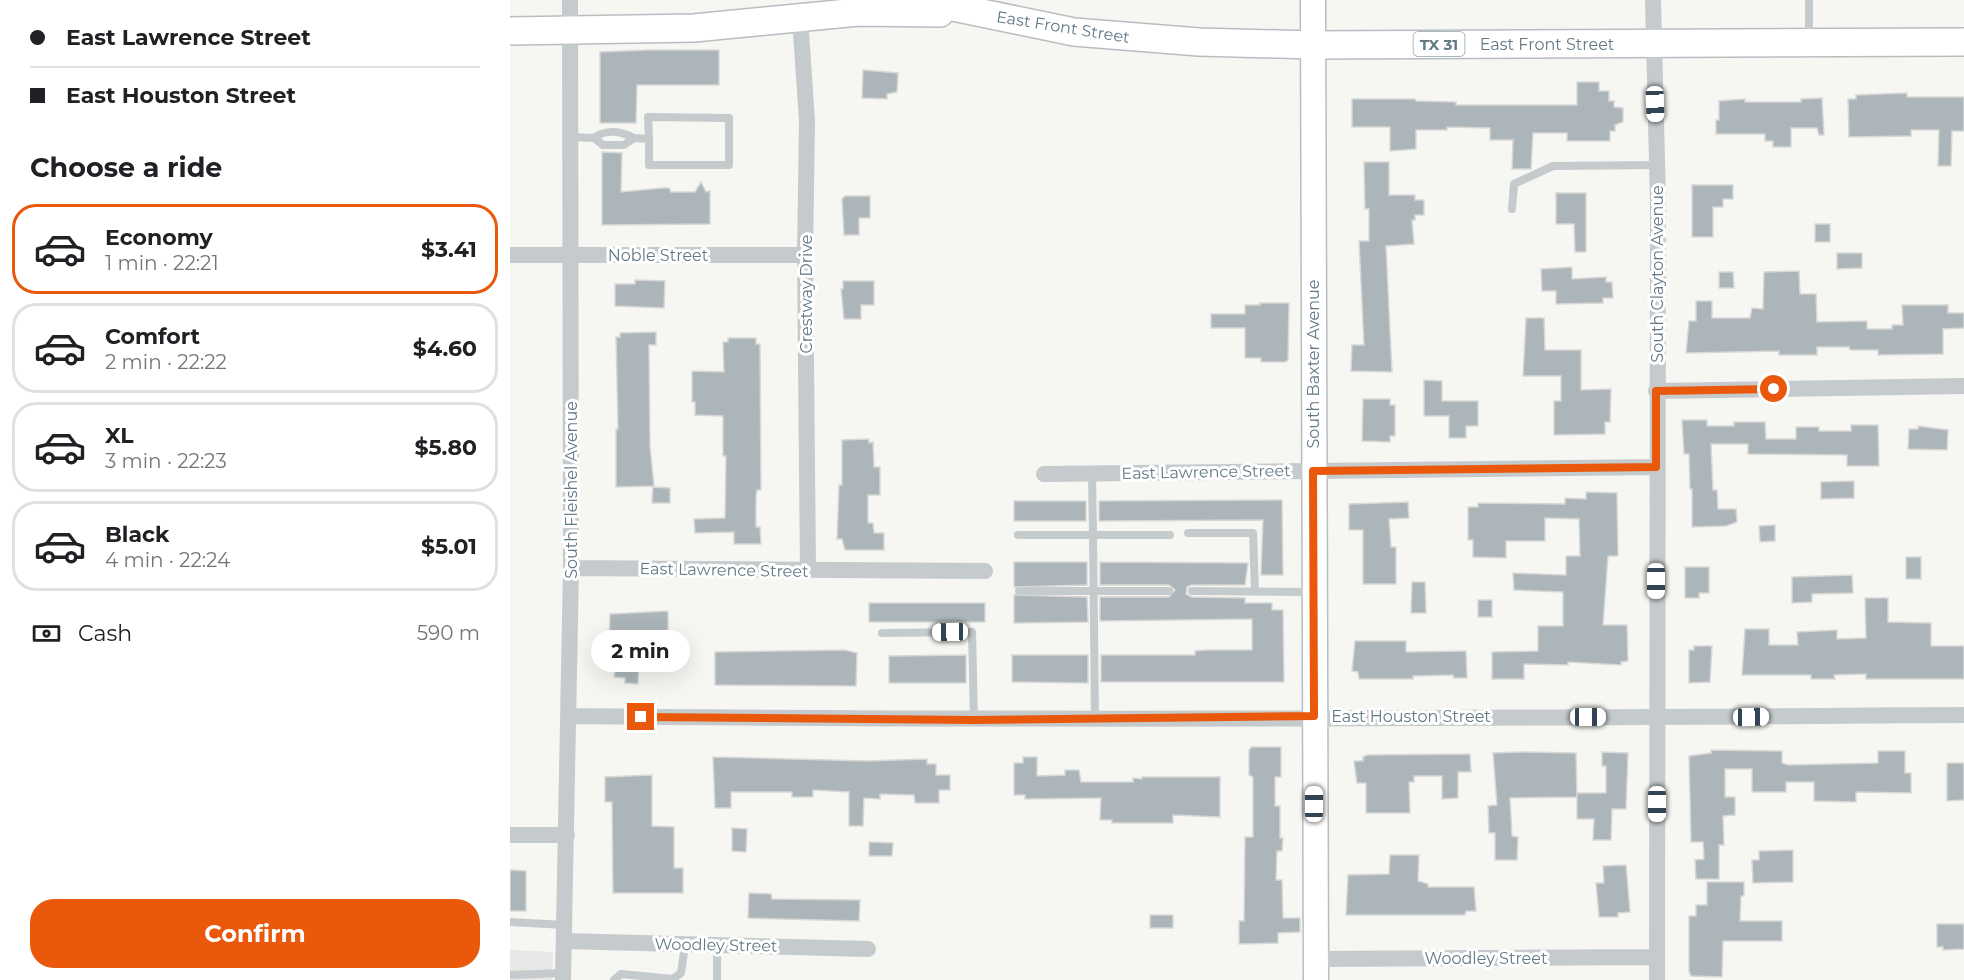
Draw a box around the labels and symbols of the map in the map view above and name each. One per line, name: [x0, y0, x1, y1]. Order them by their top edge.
street label: East Front Street: [995, 7, 1131, 47]
road number: TX 31: [1414, 32, 1464, 56]
street label: East Front Street: [1480, 35, 1615, 54]
car: [1645, 86, 1665, 122]
street label: South Clayton Avenue: [1648, 185, 1667, 363]
street label: Crestway Drive: [797, 234, 816, 354]
street label: Noble Street: [608, 246, 709, 265]
street label: South Baxter Avenue: [1304, 279, 1323, 449]
route start: [1760, 375, 1787, 402]
street label: South Fleishel Avenue: [562, 401, 581, 579]
street label: East Lawrence Street: [1121, 461, 1291, 483]
street label: East Lawrence Street: [639, 559, 809, 581]
car: [1647, 563, 1665, 599]
car: [932, 623, 968, 641]
callout: 2 min: [592, 630, 690, 672]
route end: [627, 703, 654, 730]
street label: East Houston Street: [1331, 707, 1491, 726]
car: [1570, 708, 1606, 726]
car: [1733, 708, 1769, 726]
car: [1305, 786, 1323, 822]
car: [1648, 786, 1666, 822]
street label: Woodley Street: [654, 934, 778, 956]
street label: Woodley Street: [1425, 949, 1548, 968]

